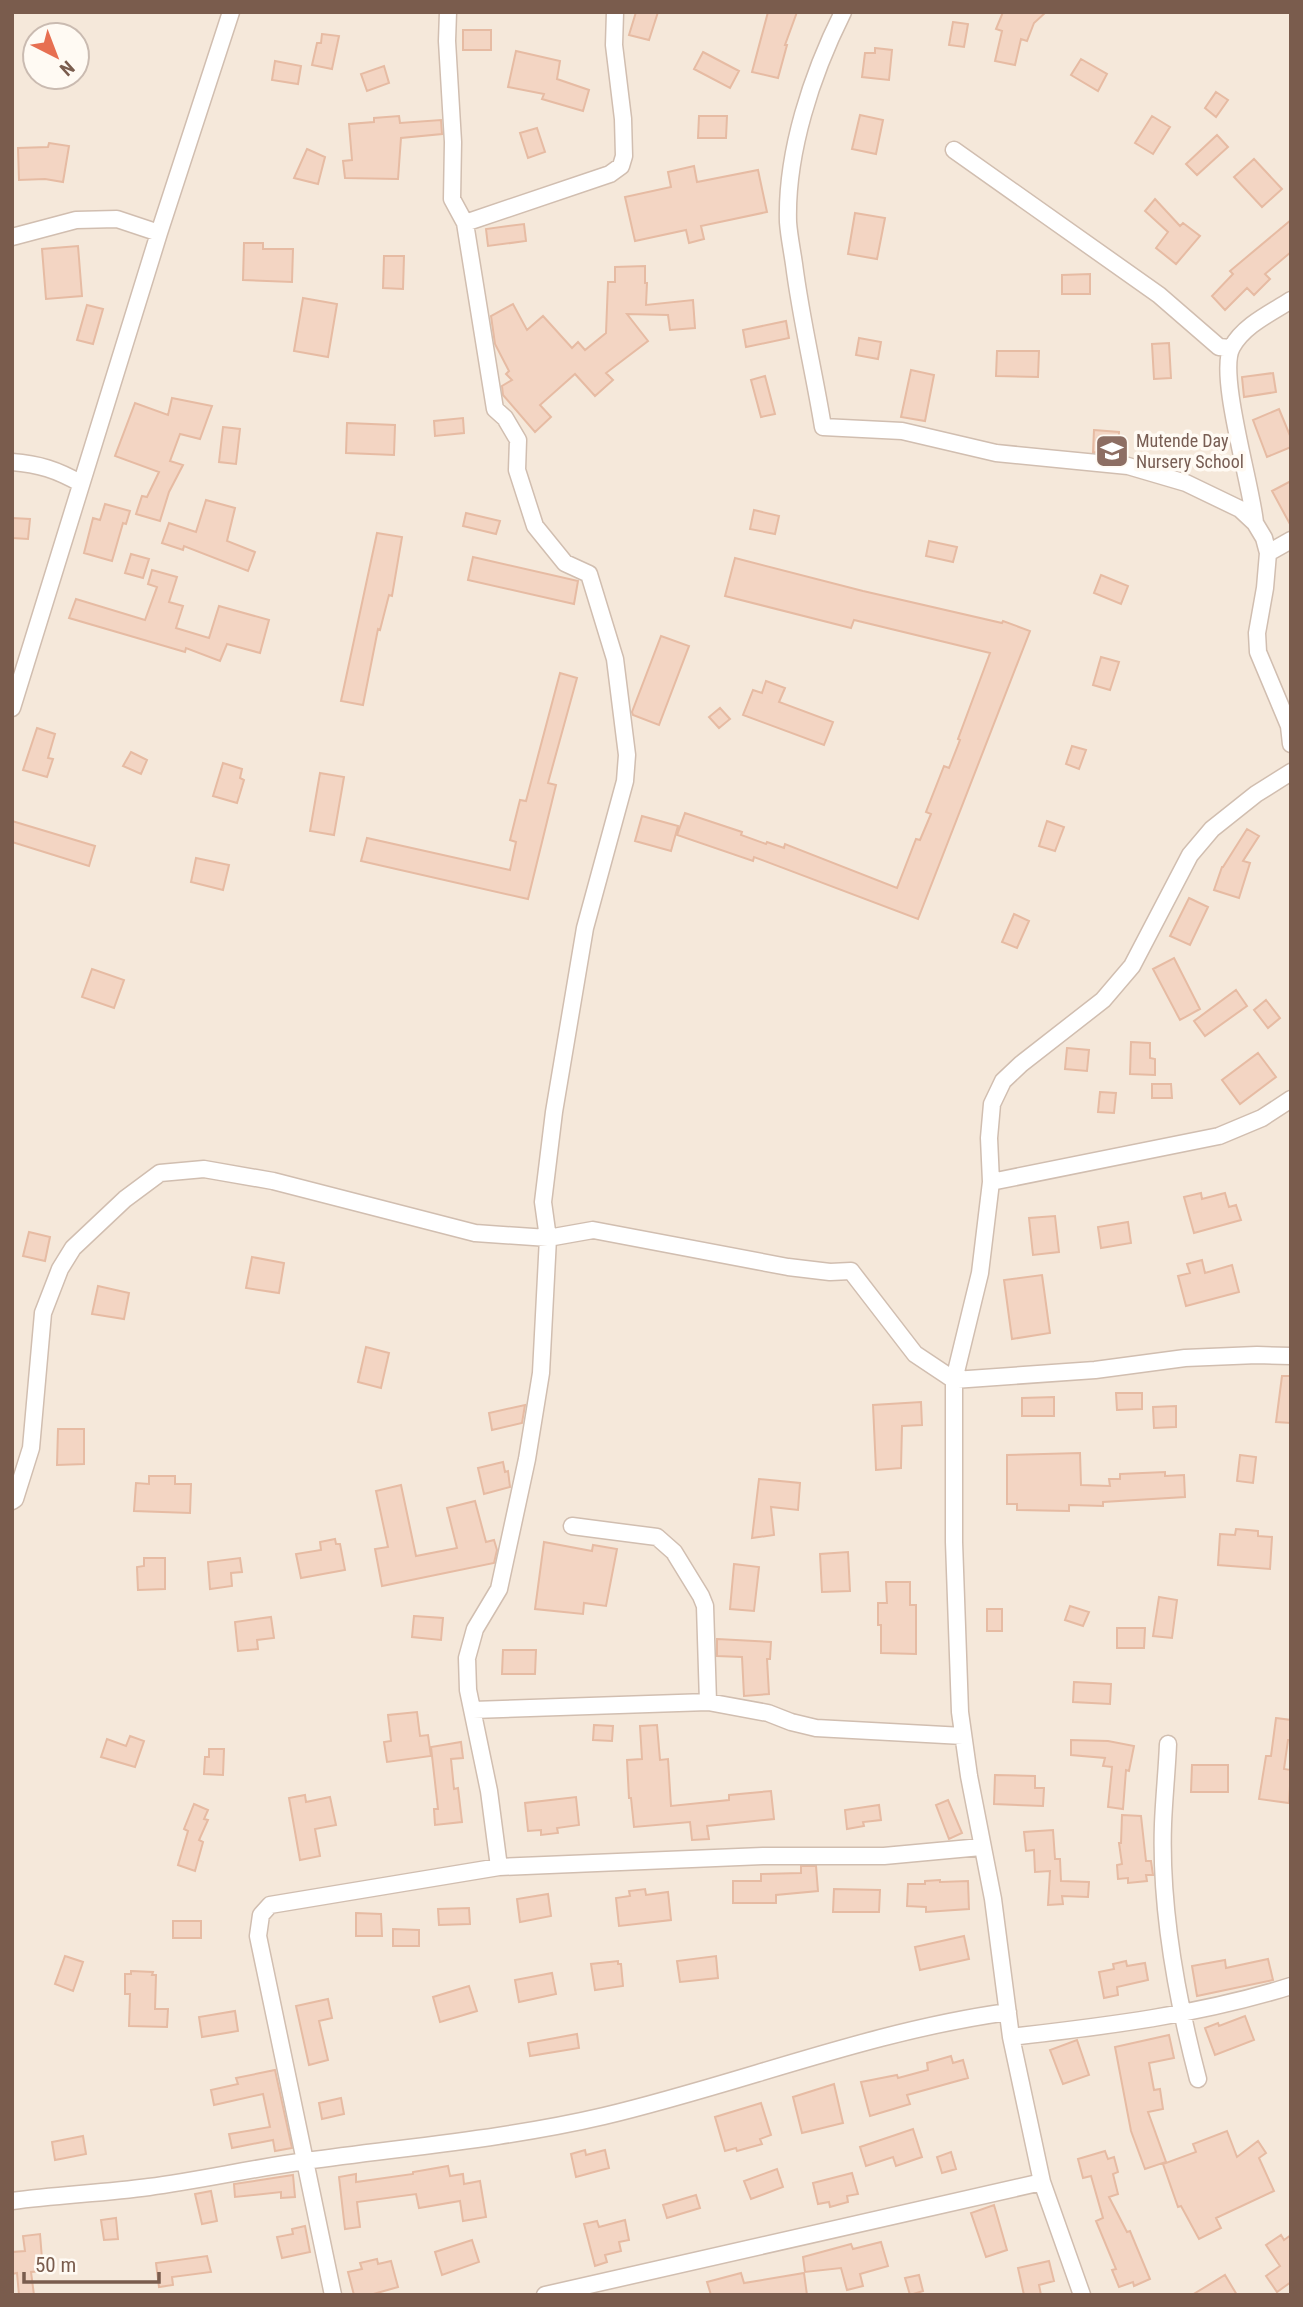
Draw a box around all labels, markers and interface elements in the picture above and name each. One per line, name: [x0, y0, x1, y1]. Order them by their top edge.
north arrow: [21, 21, 91, 91]
text: N: [55, 56, 79, 81]
place label: Mutende Day Nursery School: [1136, 430, 1244, 472]
school or university icon: Mutende Day Nursery School: [1093, 432, 1131, 470]
scale bar: [24, 2240, 159, 2284]
text: 50 m: [35, 2253, 76, 2277]

